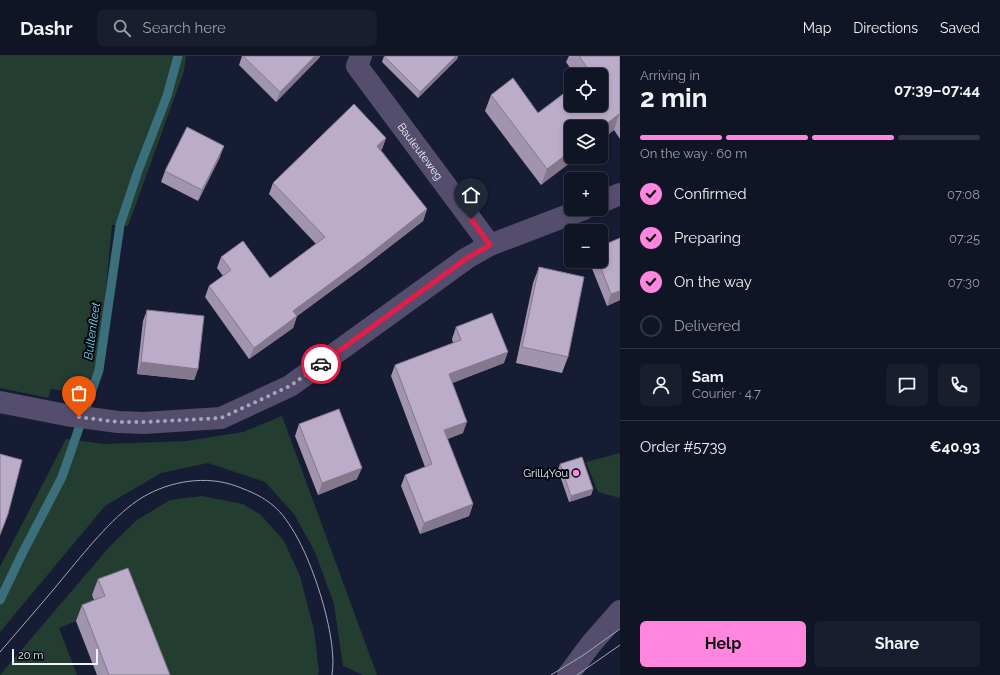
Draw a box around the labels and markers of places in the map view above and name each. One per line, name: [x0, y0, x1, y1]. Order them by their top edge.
pin: [454, 178, 488, 219]
pin: [62, 376, 96, 417]
place label: Grill4You: [523, 467, 568, 480]
marker: Grill4You: [571, 468, 581, 478]

